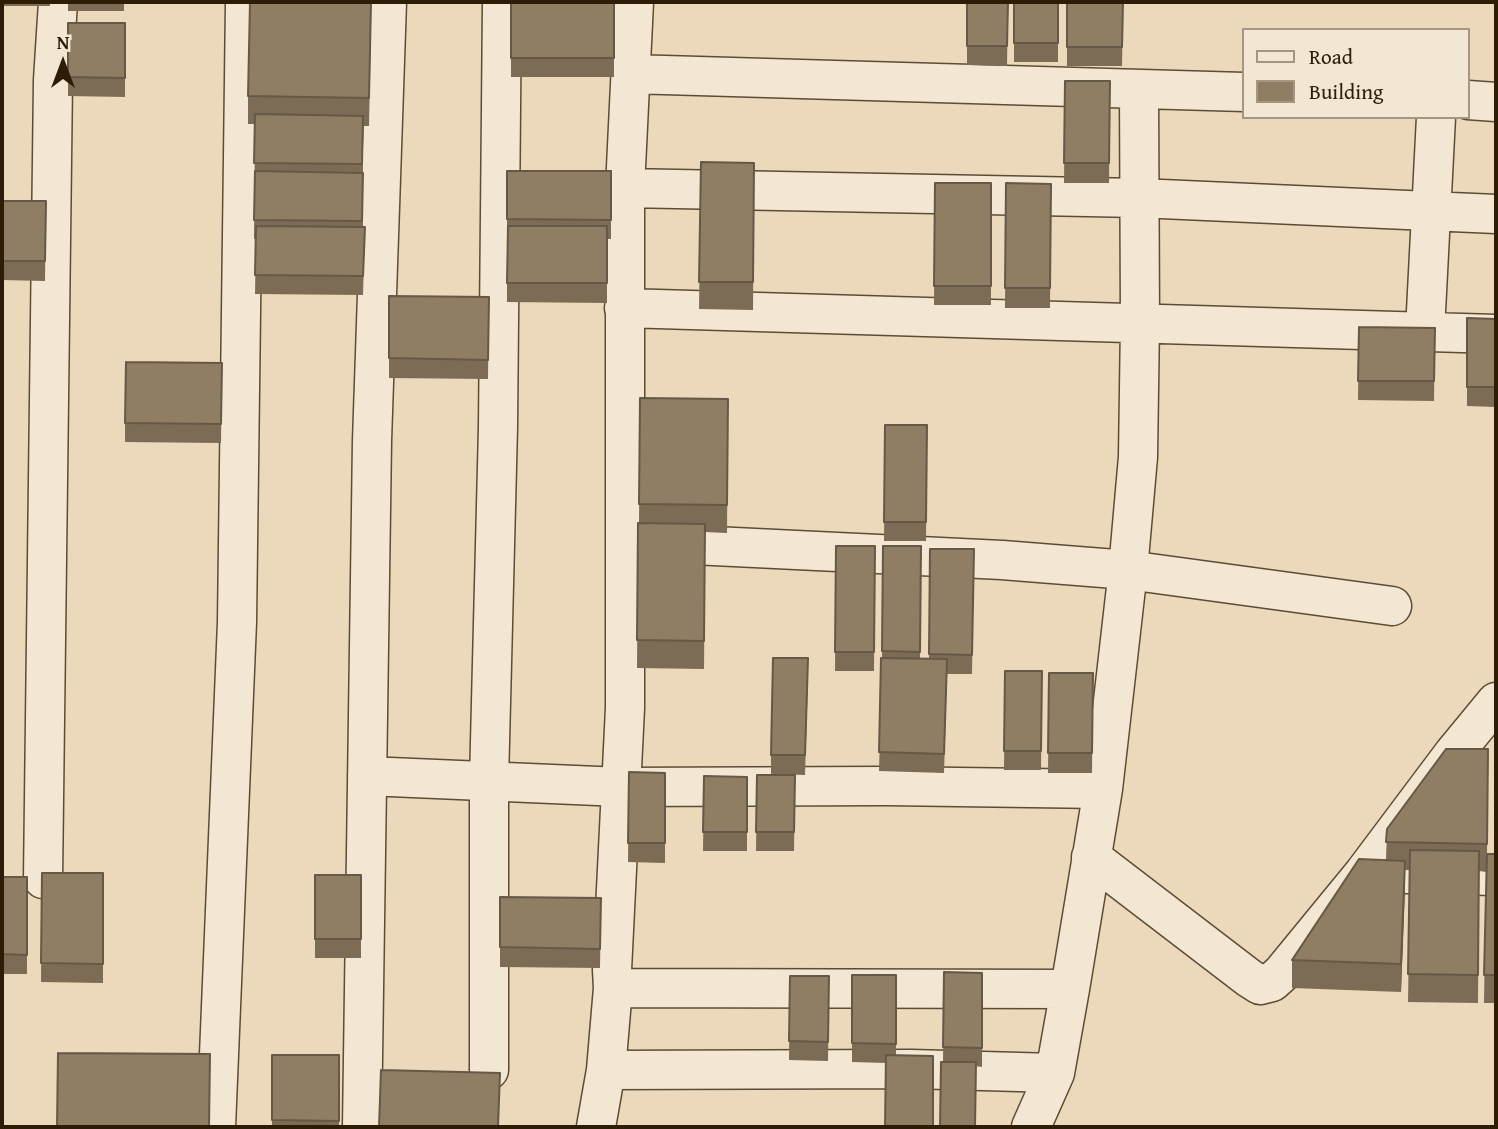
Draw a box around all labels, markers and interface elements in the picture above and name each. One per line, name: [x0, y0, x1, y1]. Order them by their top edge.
north arrow: [28, 28, 98, 98]
text: N: [57, 28, 69, 56]
legend: [1242, 28, 1470, 119]
text: Road: [1309, 41, 1353, 72]
text: Building: [1309, 76, 1383, 107]

